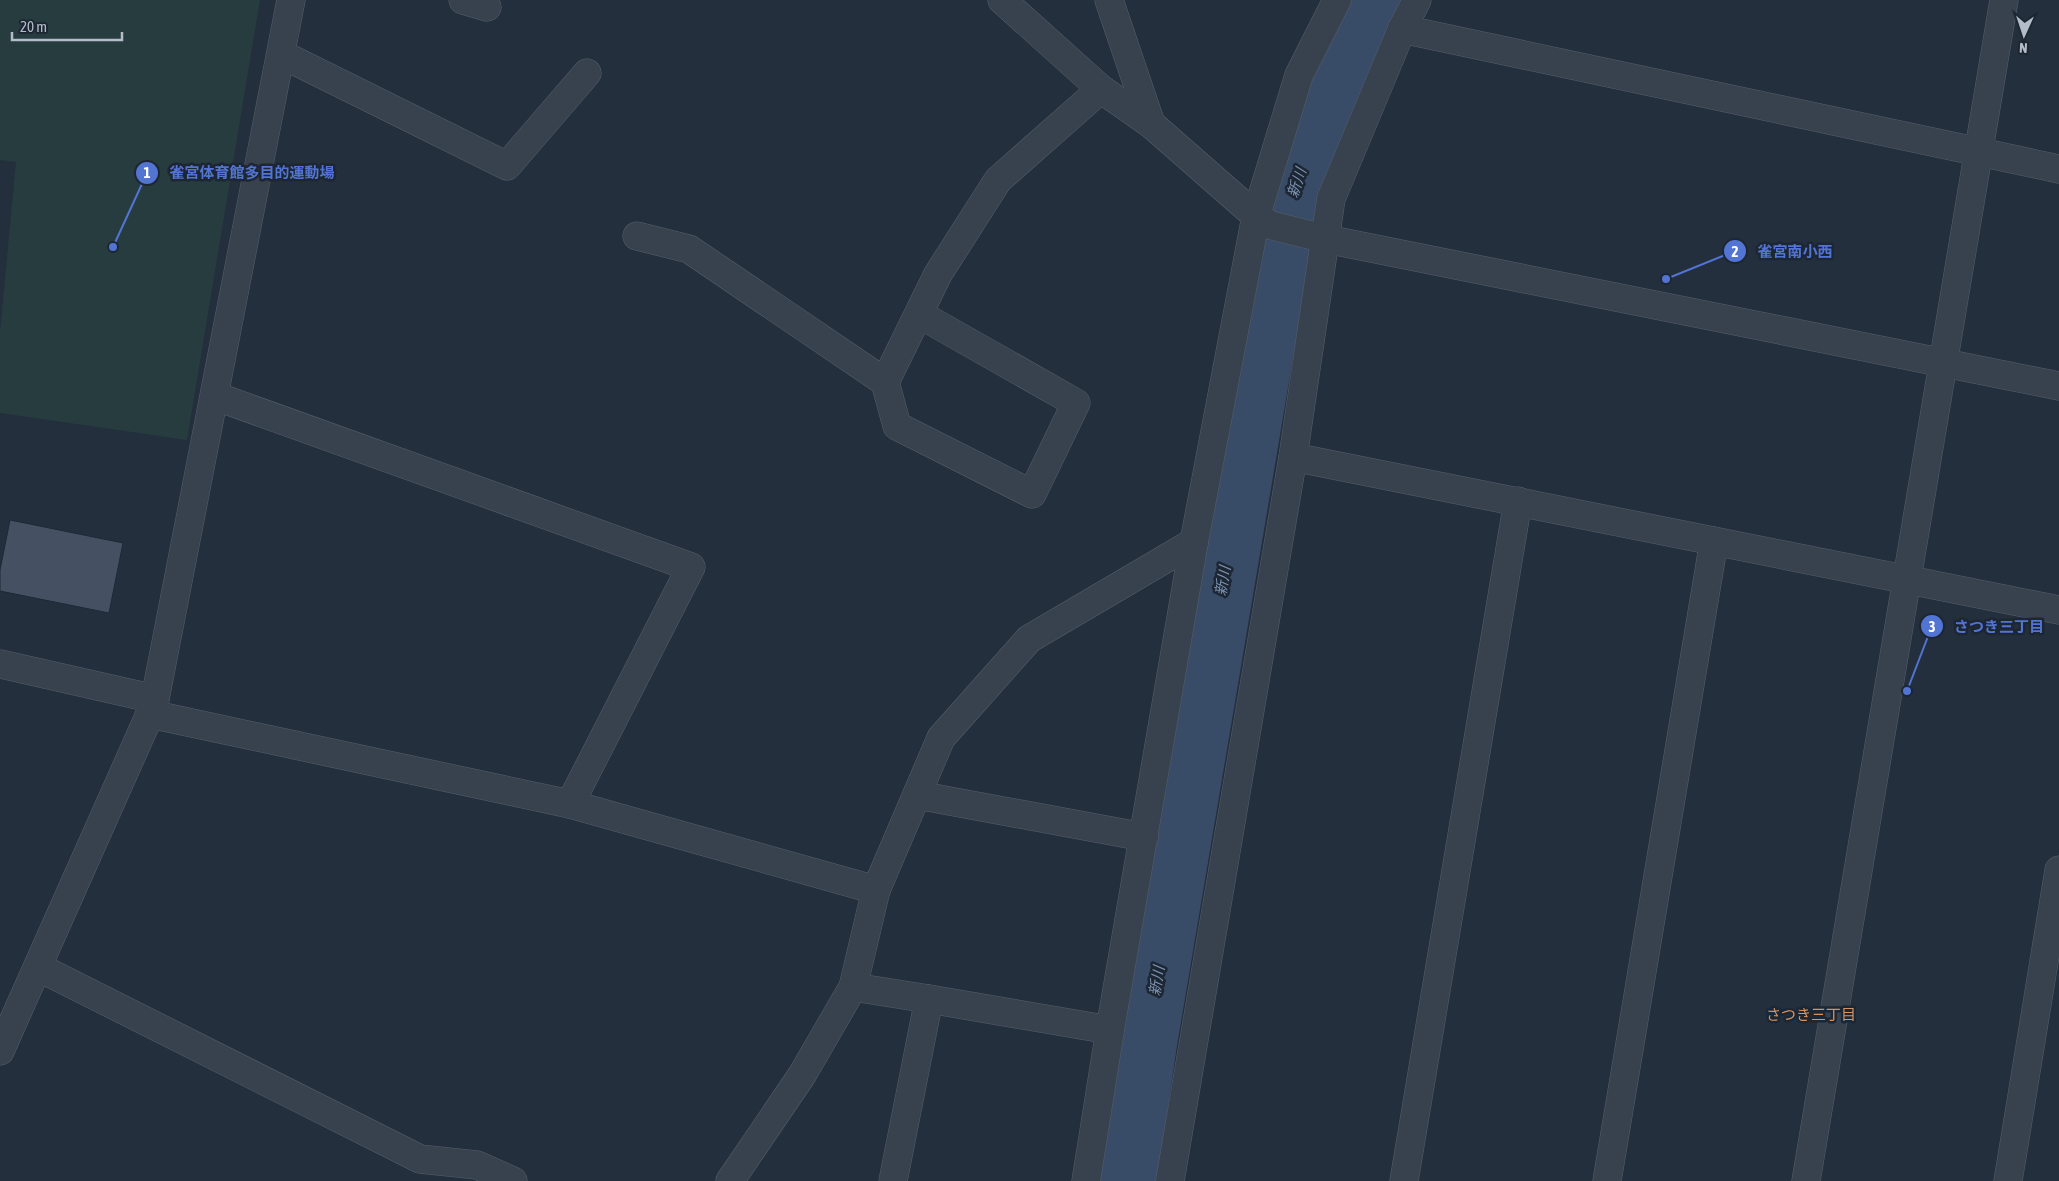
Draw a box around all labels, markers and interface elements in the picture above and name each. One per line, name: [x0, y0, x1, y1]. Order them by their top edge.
scale bar: [12, 10, 122, 42]
north arrow: [1999, 10, 2049, 60]
text: 20 m: [20, 18, 47, 35]
text: N: [2019, 40, 2028, 56]
callout: 雀宮体育館多目的運動場: [135, 158, 345, 188]
text: 1: [143, 164, 151, 181]
text: 雀宮体育館多目的運動場: [169, 164, 335, 181]
water label: 新川: [1284, 164, 1310, 200]
callout: 雀宮南小西: [1723, 236, 1843, 266]
text: 2: [1731, 243, 1739, 260]
text: 雀宮南小西: [1757, 243, 1833, 260]
water label: 新川: [1212, 563, 1234, 597]
callout: さつき三丁目: [1919, 611, 2054, 641]
text: 3: [1928, 618, 1936, 635]
text: さつき三丁目: [1954, 618, 2044, 635]
water label: 新川: [1146, 963, 1168, 997]
district label: さつき三丁目: [1766, 1006, 1856, 1023]

